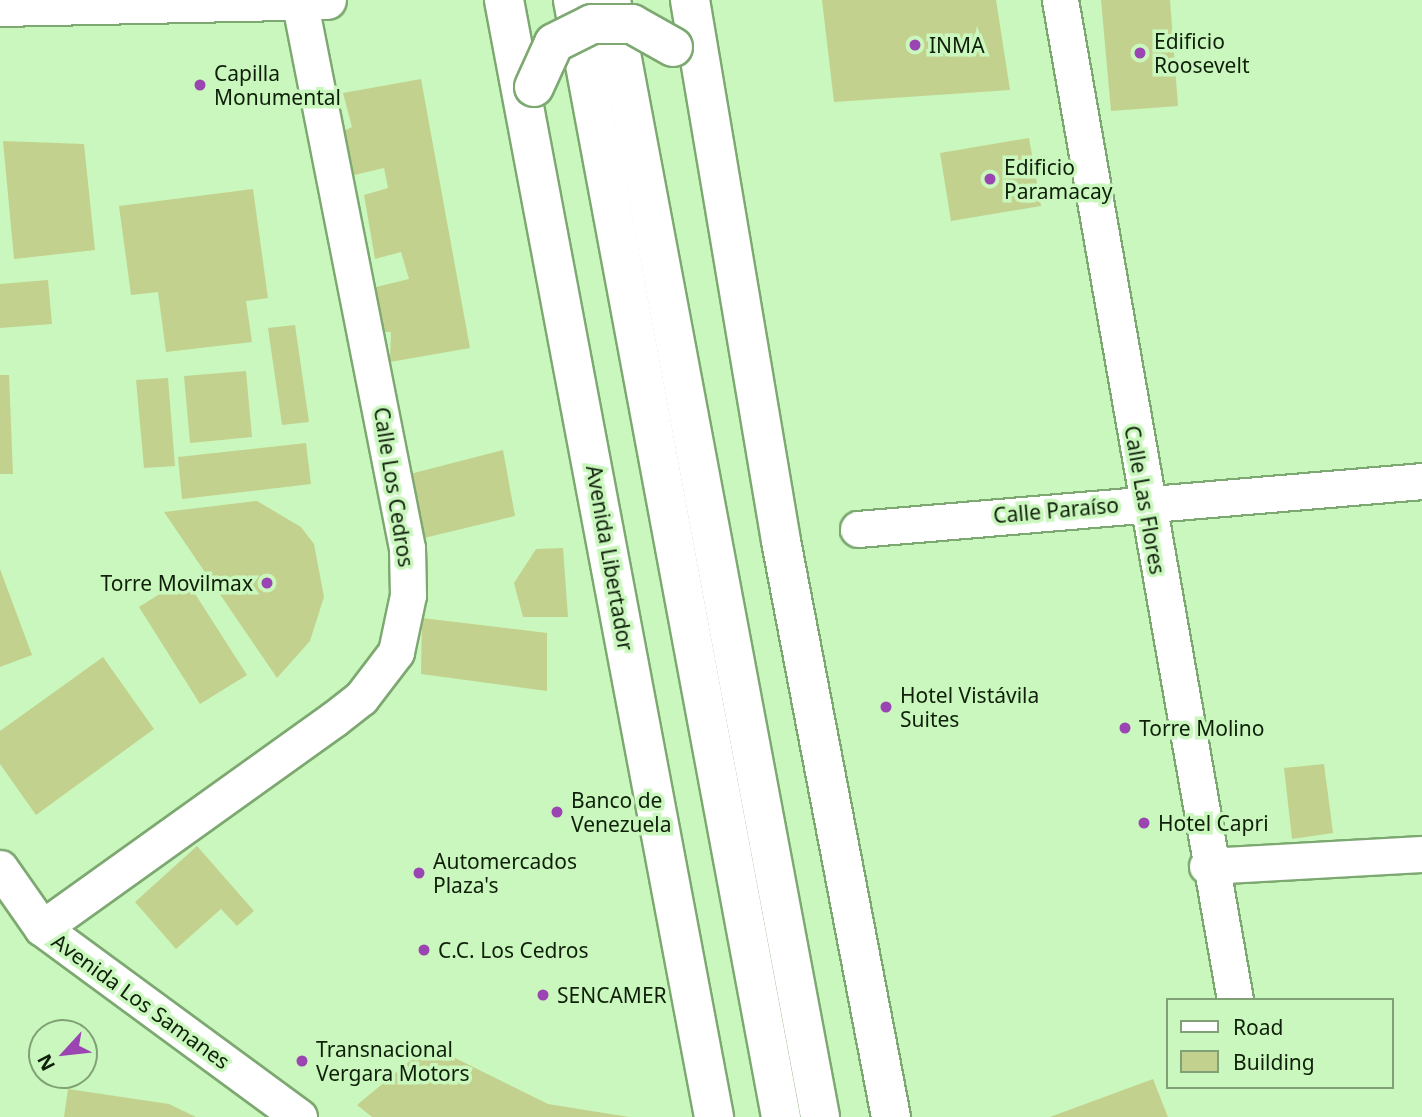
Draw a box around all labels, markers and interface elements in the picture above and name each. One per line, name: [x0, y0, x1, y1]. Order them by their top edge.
place label: Edificio Roosevelt: [1154, 28, 1249, 78]
place label: INMA: [929, 32, 985, 58]
marker: INMA: [907, 37, 923, 53]
marker: Edificio Roosevelt: [1132, 45, 1148, 61]
place label: Capilla Monumental: [214, 60, 341, 110]
marker: Capilla Monumental: [192, 77, 208, 93]
place label: Edificio Paramacay: [1004, 154, 1113, 204]
marker: Edificio Paramacay: [982, 171, 998, 187]
street label: Calle Los Cedros: [369, 405, 419, 569]
street label: Calle Las Flores: [1120, 424, 1170, 576]
street label: Avenida Libertador: [581, 463, 639, 653]
street label: Calle Paraíso: [992, 492, 1120, 528]
place label: Torre Movilmax: [100, 570, 253, 596]
marker: Torre Movilmax: [259, 575, 275, 591]
place label: Hotel Vistávila Suites: [900, 682, 1039, 732]
marker: Hotel Vistávila Suites: [878, 699, 894, 715]
place label: Torre Molino: [1139, 715, 1264, 741]
marker: Torre Molino: [1117, 720, 1133, 736]
place label: Banco de Venezuela: [571, 787, 672, 837]
marker: Banco de Venezuela: [549, 804, 565, 820]
place label: Hotel Capri: [1158, 810, 1269, 836]
marker: Hotel Capri: [1136, 815, 1152, 831]
place label: Automercados Plaza's: [433, 848, 577, 898]
marker: Automercados Plaza's: [411, 865, 427, 881]
street label: Avenida Los Samanes: [47, 928, 235, 1074]
place label: C.C. Los Cedros: [438, 937, 588, 963]
marker: C.C. Los Cedros: [416, 942, 432, 958]
place label: SENCAMER: [557, 982, 667, 1008]
marker: SENCAMER: [535, 987, 551, 1003]
legend: [1166, 998, 1394, 1089]
text: Road: [1233, 1013, 1283, 1041]
north arrow: [28, 1019, 98, 1089]
place label: Transnacional Vergara Motors: [316, 1036, 469, 1086]
text: Building: [1233, 1048, 1315, 1076]
text: N: [31, 1050, 61, 1075]
marker: Transnacional Vergara Motors: [294, 1053, 310, 1069]

